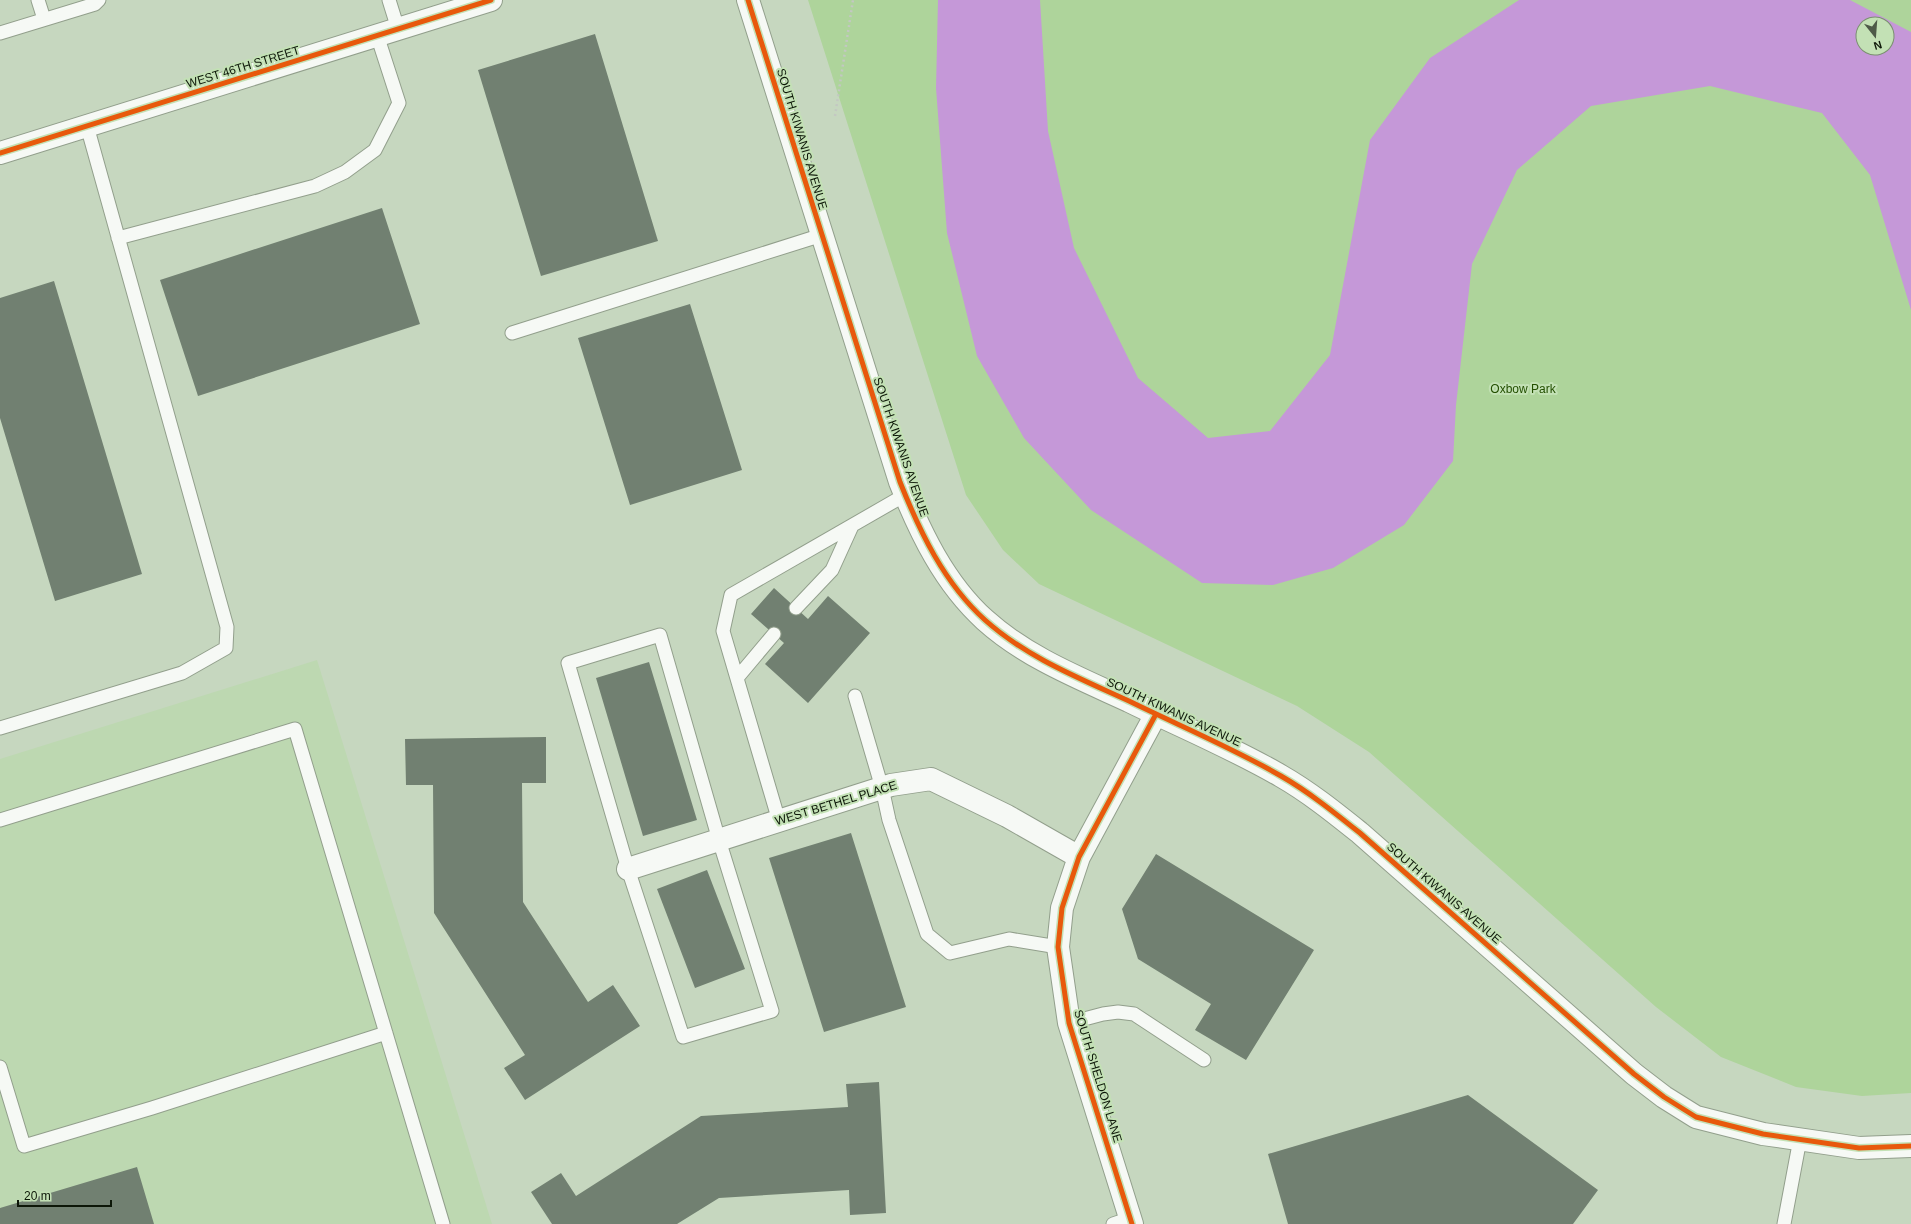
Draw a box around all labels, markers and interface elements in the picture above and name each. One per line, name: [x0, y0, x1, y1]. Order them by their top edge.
north arrow: [1855, 16, 1895, 56]
text: N: [1872, 39, 1883, 52]
street label: WEST 46TH STREET: [185, 43, 302, 91]
street label: SOUTH KIWANIS AVENUE: [774, 67, 830, 211]
street label: SOUTH KIWANIS AVENUE: [871, 375, 931, 519]
park label: Oxbow Park: [1490, 382, 1557, 396]
street label: SOUTH KIWANIS AVENUE: [1105, 675, 1243, 749]
street label: WEST BETHEL PLACE: [773, 778, 899, 828]
street label: SOUTH KIWANIS AVENUE: [1384, 840, 1504, 946]
street label: SOUTH SHELDON LANE: [1071, 1008, 1125, 1144]
scale bar: [18, 1182, 111, 1208]
text: 20 m: [24, 1189, 51, 1203]

